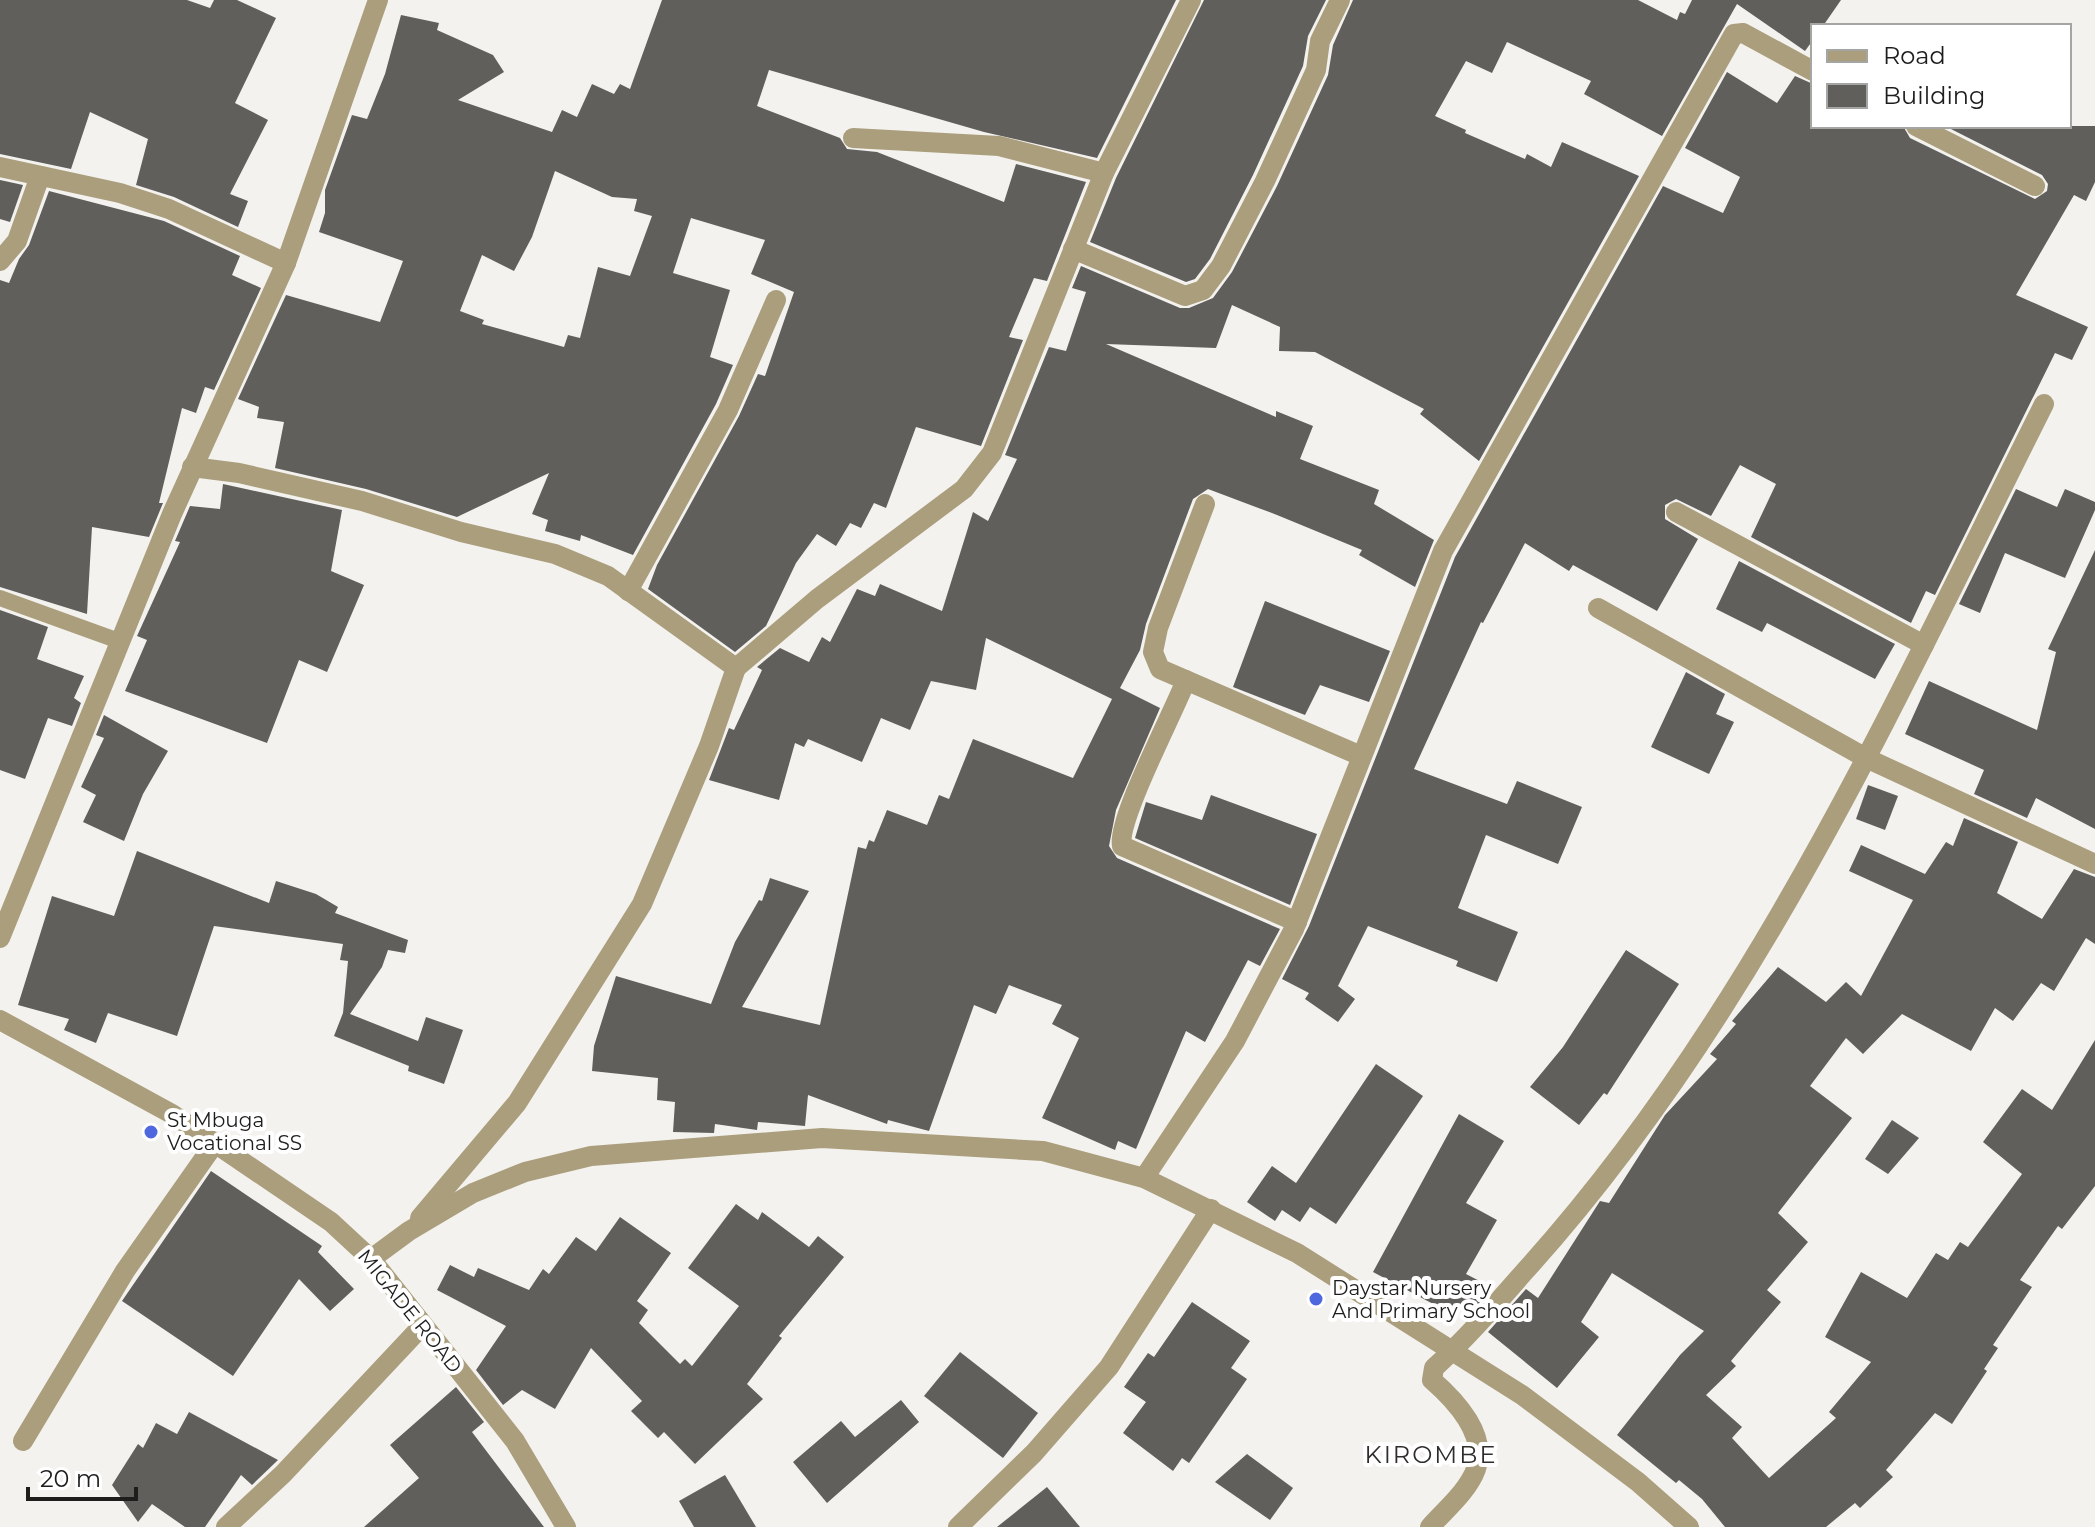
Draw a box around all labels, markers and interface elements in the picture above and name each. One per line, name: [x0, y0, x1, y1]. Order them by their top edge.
legend: [1811, 24, 2071, 128]
text: Road: [1883, 41, 1946, 70]
text: Building: [1883, 81, 1986, 110]
place label: St Mbuga Vocational SS: [167, 1108, 302, 1155]
marker: St Mbuga Vocational SS: [142, 1123, 160, 1141]
street label: MIGADE ROAD: [353, 1244, 467, 1378]
place label: Daystar Nursery And Primary School: [1332, 1276, 1530, 1323]
marker: Daystar Nursery And Primary School: [1307, 1290, 1325, 1308]
district label: KIROMBE: [1365, 1440, 1497, 1469]
scale bar: [28, 1451, 136, 1501]
text: 20 m: [40, 1464, 101, 1493]

